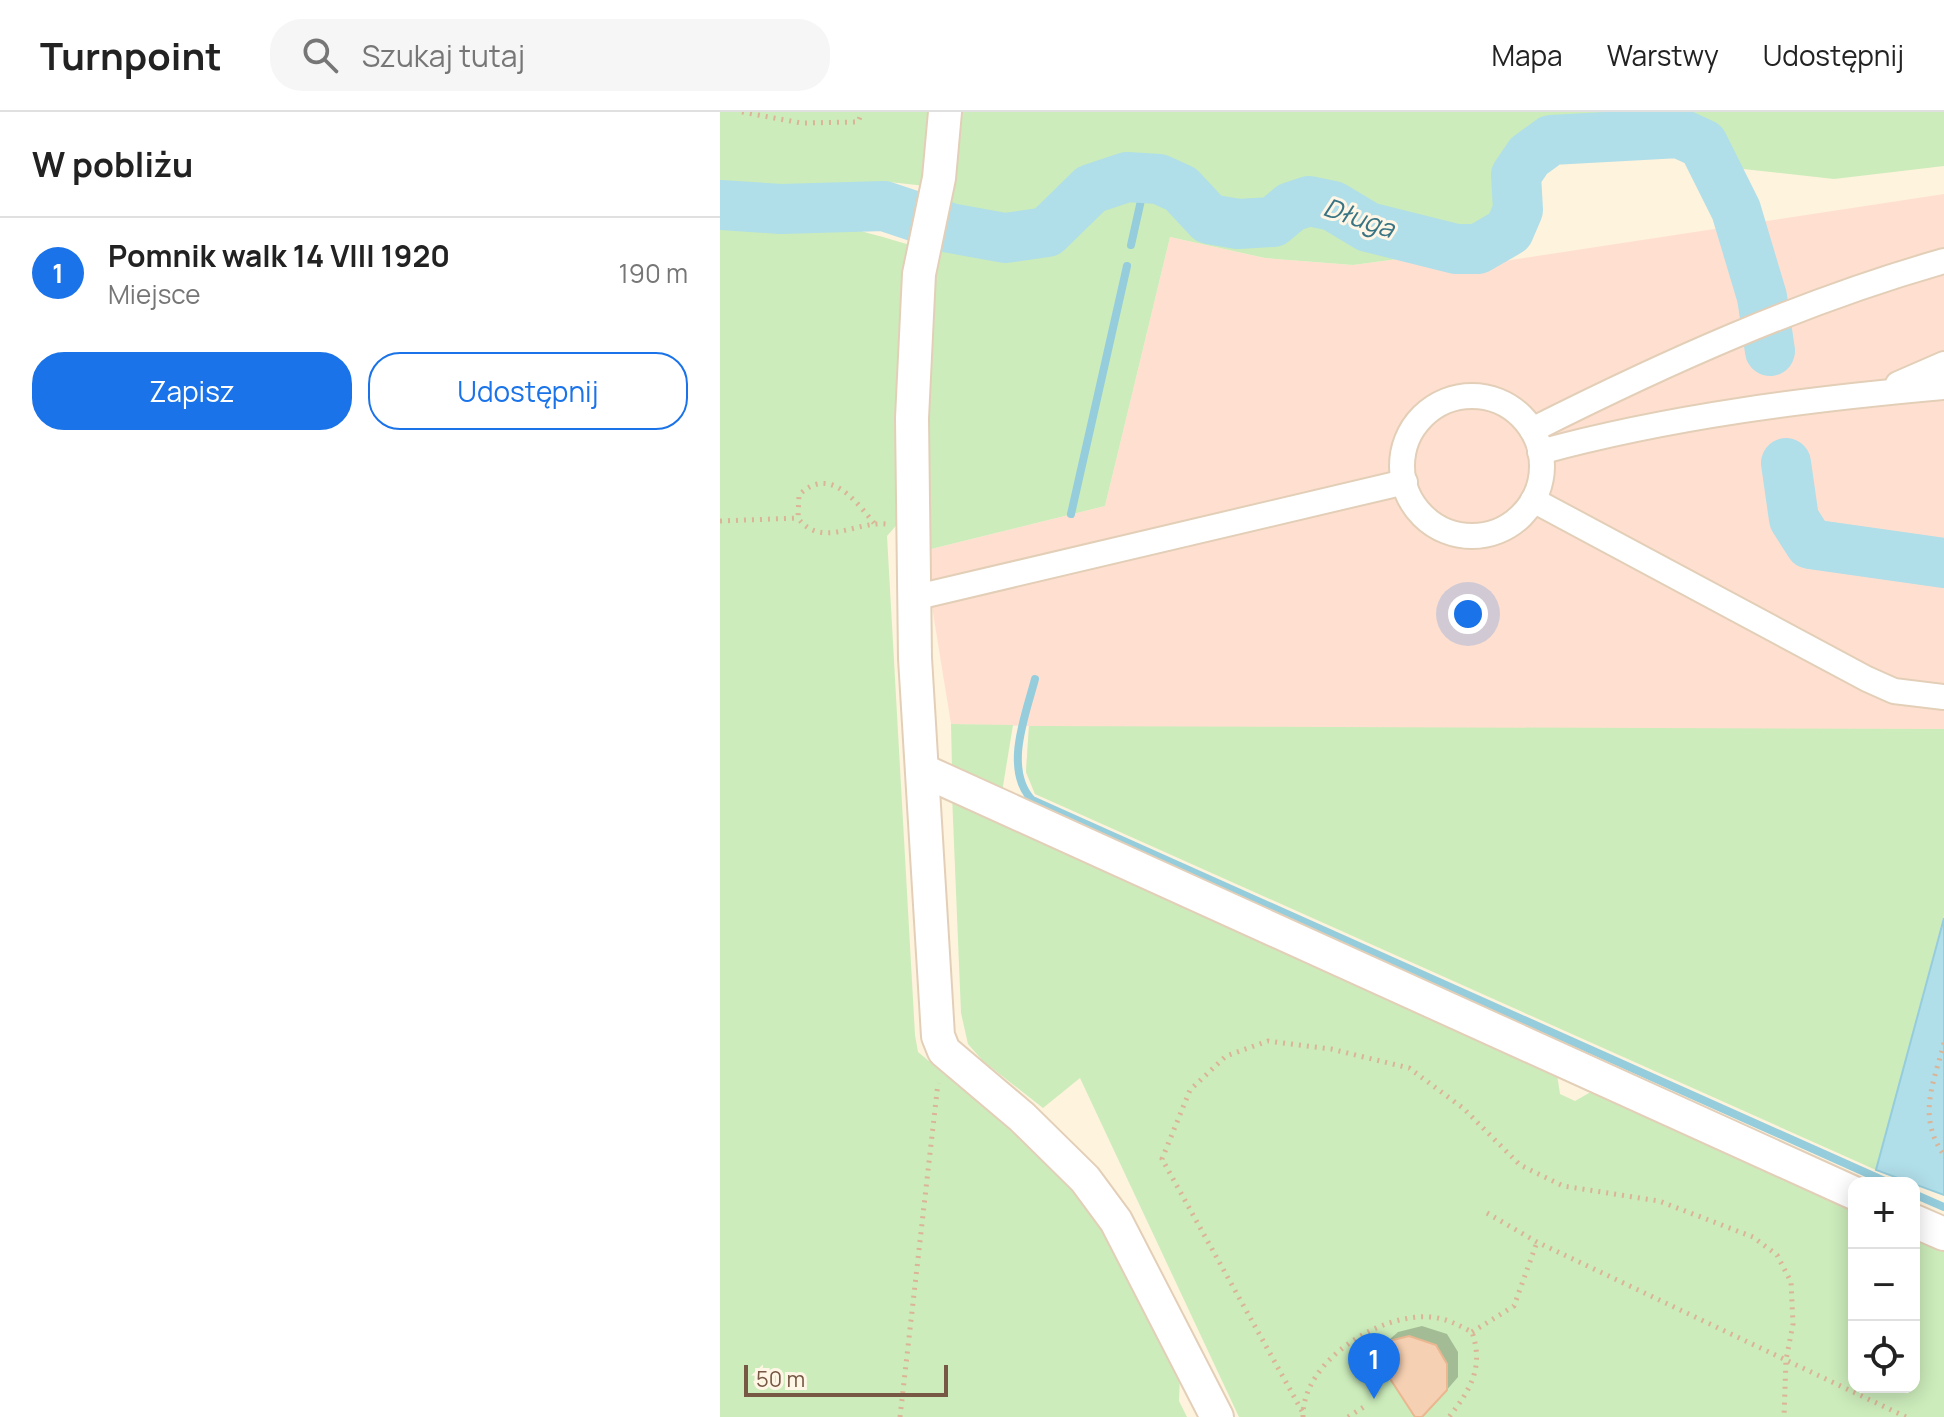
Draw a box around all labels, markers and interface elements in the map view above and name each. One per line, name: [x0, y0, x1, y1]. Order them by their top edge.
search box: [270, 19, 830, 91]
text: Turnpoint: [40, 29, 222, 81]
icon: search: [298, 33, 342, 77]
text: Szukaj tutaj: [362, 35, 525, 76]
text: Mapa: [1491, 36, 1563, 74]
text: Warstwy: [1607, 36, 1719, 74]
text: Udostępnij: [1763, 36, 1904, 74]
text: W pobliżu: [32, 141, 193, 187]
water label: Długa: [1319, 188, 1401, 246]
text: Pomnik walk 14 VIII 1920: [108, 235, 450, 276]
text: 1: [52, 255, 64, 291]
text: 190 m: [619, 255, 688, 291]
text: Miejsce: [108, 276, 200, 312]
button: Zapisz: [32, 352, 352, 430]
button: Udostępnij: [368, 352, 688, 430]
your location: [1448, 594, 1488, 634]
map controls: [1848, 1177, 1920, 1393]
button: +: [1848, 1177, 1920, 1249]
button: −: [1848, 1249, 1920, 1321]
button: locate: [1848, 1321, 1920, 1393]
pin: 1: [1348, 1333, 1400, 1399]
scale bar: [744, 1361, 948, 1397]
text: 50 m: [756, 1364, 805, 1394]

